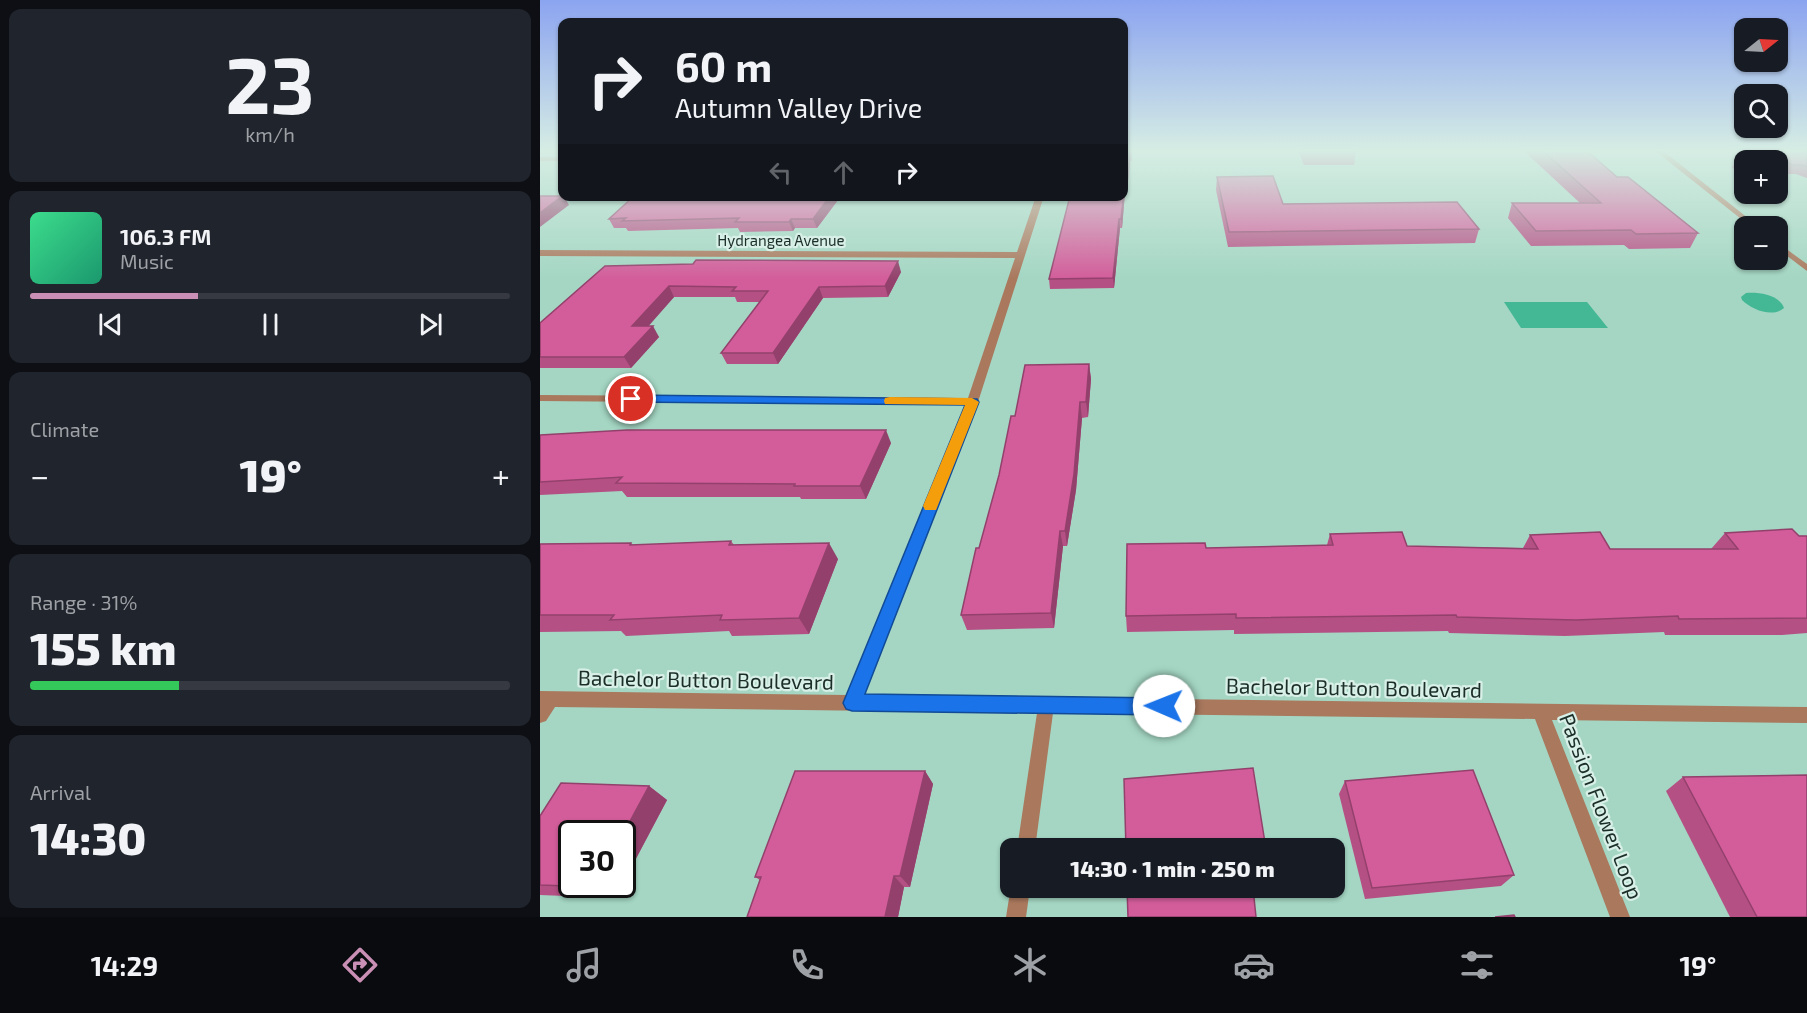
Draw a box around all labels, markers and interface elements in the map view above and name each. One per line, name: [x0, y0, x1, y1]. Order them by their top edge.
north arrow: [1734, 18, 1788, 72]
map controls: [1734, 18, 1788, 270]
text: 23: [225, 36, 315, 130]
text: 60 m: [675, 40, 772, 90]
icon: right: [576, 42, 654, 120]
button: search: [1734, 84, 1788, 138]
text: Autumn Valley Drive: [675, 91, 922, 123]
text: km/h: [245, 122, 295, 146]
button: +: [1734, 150, 1788, 204]
icon: left: [764, 156, 797, 189]
icon: ahead: [827, 156, 860, 189]
icon: right: [890, 156, 923, 189]
button: −: [1734, 216, 1788, 270]
text: 106.3 FM: [120, 223, 211, 249]
street label: Hydrangea Avenue: [717, 231, 845, 249]
text: Music: [120, 249, 174, 273]
icon: previous: [94, 308, 127, 341]
icon: pause: [254, 308, 287, 341]
icon: next: [414, 308, 447, 341]
pin: [605, 373, 656, 424]
icon: arrive: [614, 382, 647, 415]
text: Climate: [30, 417, 99, 441]
text: 19°: [239, 447, 302, 501]
text: −: [30, 455, 49, 495]
text: +: [492, 455, 510, 495]
text: Range · 31%: [30, 590, 137, 614]
text: 155 km: [30, 620, 176, 674]
street label: Bachelor Button Boulevard: [578, 664, 834, 694]
street label: Bachelor Button Boulevard: [1226, 672, 1482, 702]
position arrow: [1132, 674, 1196, 738]
street label: Passion Flower Loop: [1555, 710, 1649, 902]
text: Arrival: [30, 780, 91, 804]
text: 14:30: [30, 810, 146, 864]
speed limit sign: 30: [558, 820, 636, 898]
text: 14:30 · 1 min · 250 m: [1070, 855, 1275, 881]
icon: directions: [339, 944, 381, 986]
icon: music: [563, 944, 605, 986]
icon: phone: [786, 944, 828, 986]
icon: climate: [1009, 944, 1051, 986]
icon: car: [1233, 944, 1275, 986]
icon: filters: [1456, 944, 1498, 986]
text: 14:29: [91, 949, 158, 981]
text: 19°: [1679, 949, 1716, 981]

